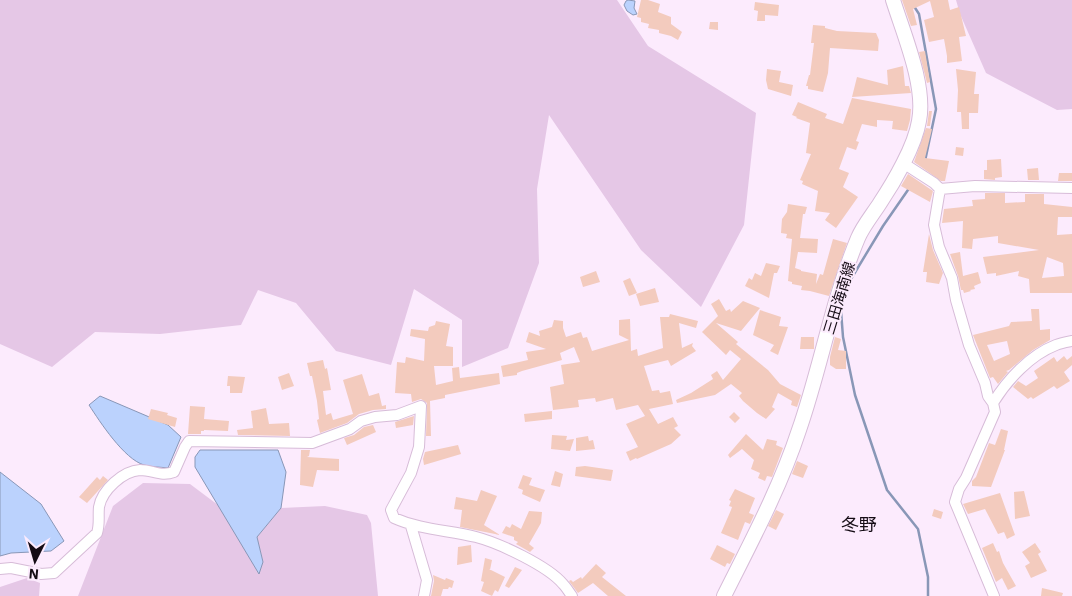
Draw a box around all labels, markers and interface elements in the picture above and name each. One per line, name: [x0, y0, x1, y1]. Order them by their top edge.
street label: 三田海南線: [819, 259, 859, 337]
district label: 冬野: [841, 513, 877, 536]
north arrow: [10, 536, 60, 586]
text: N: [28, 565, 40, 583]

